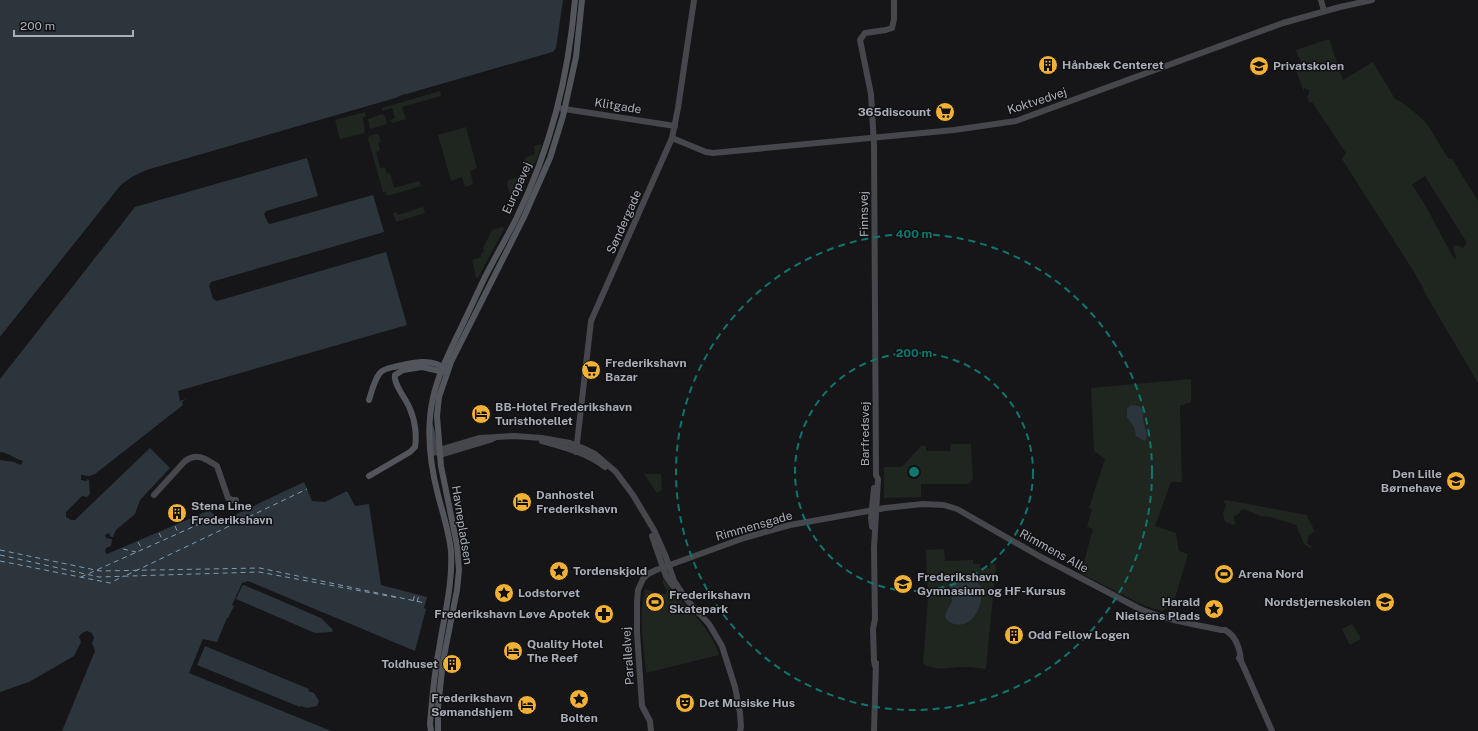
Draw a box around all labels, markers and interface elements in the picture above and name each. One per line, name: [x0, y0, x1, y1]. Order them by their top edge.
scale bar: [14, 12, 133, 38]
text: 200 m: [20, 19, 55, 33]
building icon: Hånbæk Centeret: [1037, 54, 1059, 76]
school or university icon: Privatskolen: [1248, 55, 1270, 77]
place label: Hånbæk Centeret: [1062, 58, 1164, 72]
place label: Privatskolen: [1273, 59, 1344, 73]
street label: Koktvedvej: [1006, 85, 1068, 117]
street label: Klitgade: [593, 95, 643, 117]
supermarket icon: 365discount: [934, 101, 956, 123]
place label: 365discount: [858, 105, 931, 119]
street label: Europavej: [499, 160, 535, 216]
street label: Søndergade: [604, 188, 644, 256]
street label: Finnsvej: [857, 191, 871, 237]
text: 400 m: [896, 227, 933, 241]
text: 200 m: [896, 346, 932, 360]
place label: Frederikshavn Bazar: [605, 356, 687, 384]
supermarket icon: Frederikshavn Bazar: [580, 359, 602, 381]
place label: BB-Hotel Frederikshavn Turisthotellet: [495, 400, 632, 428]
street label: Barfredsvej: [858, 402, 872, 466]
hotel icon: BB-Hotel Frederikshavn Turisthotellet: [470, 403, 492, 425]
centre of rings: [907, 465, 921, 479]
place label: Den Lille Børnehave: [1381, 467, 1442, 495]
school or university icon: Den Lille Børnehave: [1445, 470, 1467, 492]
street label: Havnepladsen: [449, 485, 475, 566]
place label: Danhostel Frederikshavn: [536, 488, 618, 516]
hotel icon: Danhostel Frederikshavn: [511, 491, 533, 513]
place label: Stena Line Frederikshavn: [191, 499, 273, 527]
building icon: Stena Line Frederikshavn: [166, 502, 188, 524]
street label: Rimmensgade: [714, 508, 794, 544]
street label: Rimmens Alle: [1017, 526, 1091, 576]
place icon: Tordenskjold: [548, 560, 570, 582]
sports icon: Arena Nord: [1213, 563, 1235, 585]
place label: Tordenskjold: [573, 564, 647, 578]
place label: Arena Nord: [1238, 567, 1304, 581]
place label: Frederikshavn Gymnasium og HF-Kursus: [917, 570, 1066, 598]
school or university icon: Frederikshavn Gymnasium og HF-Kursus: [892, 573, 914, 595]
place icon: Lodstorvet: [493, 582, 515, 604]
place label: Lodstorvet: [518, 586, 580, 600]
place label: Frederikshavn Skatepark: [669, 588, 751, 616]
sports icon: Frederikshavn Skatepark: [644, 591, 666, 613]
school or university icon: Nordstjerneskolen: [1374, 591, 1396, 613]
place label: Harald Nielsens Plads: [1115, 595, 1200, 623]
place label: Nordstjerneskolen: [1264, 595, 1371, 609]
place icon: Harald Nielsens Plads: [1203, 598, 1225, 620]
pharmacy icon: Frederikshavn Løve Apotek: [593, 603, 615, 625]
place label: Frederikshavn Løve Apotek: [434, 607, 590, 621]
building icon: Odd Fellow Logen: [1003, 624, 1025, 646]
street label: Parallelvej: [619, 627, 637, 685]
place label: Odd Fellow Logen: [1028, 628, 1130, 642]
place label: Quality Hotel The Reef: [527, 637, 603, 665]
hotel icon: Quality Hotel The Reef: [502, 640, 524, 662]
building icon: Toldhuset: [441, 653, 463, 675]
place label: Toldhuset: [381, 657, 438, 671]
place icon: Bolten: [568, 688, 590, 710]
place label: Frederikshavn Sømandshjem: [431, 691, 513, 719]
theatre icon: Det Musiske Hus: [674, 692, 696, 714]
hotel icon: Frederikshavn Sømandshjem: [516, 694, 538, 716]
place label: Det Musiske Hus: [699, 696, 795, 710]
place label: Bolten: [560, 711, 598, 725]

